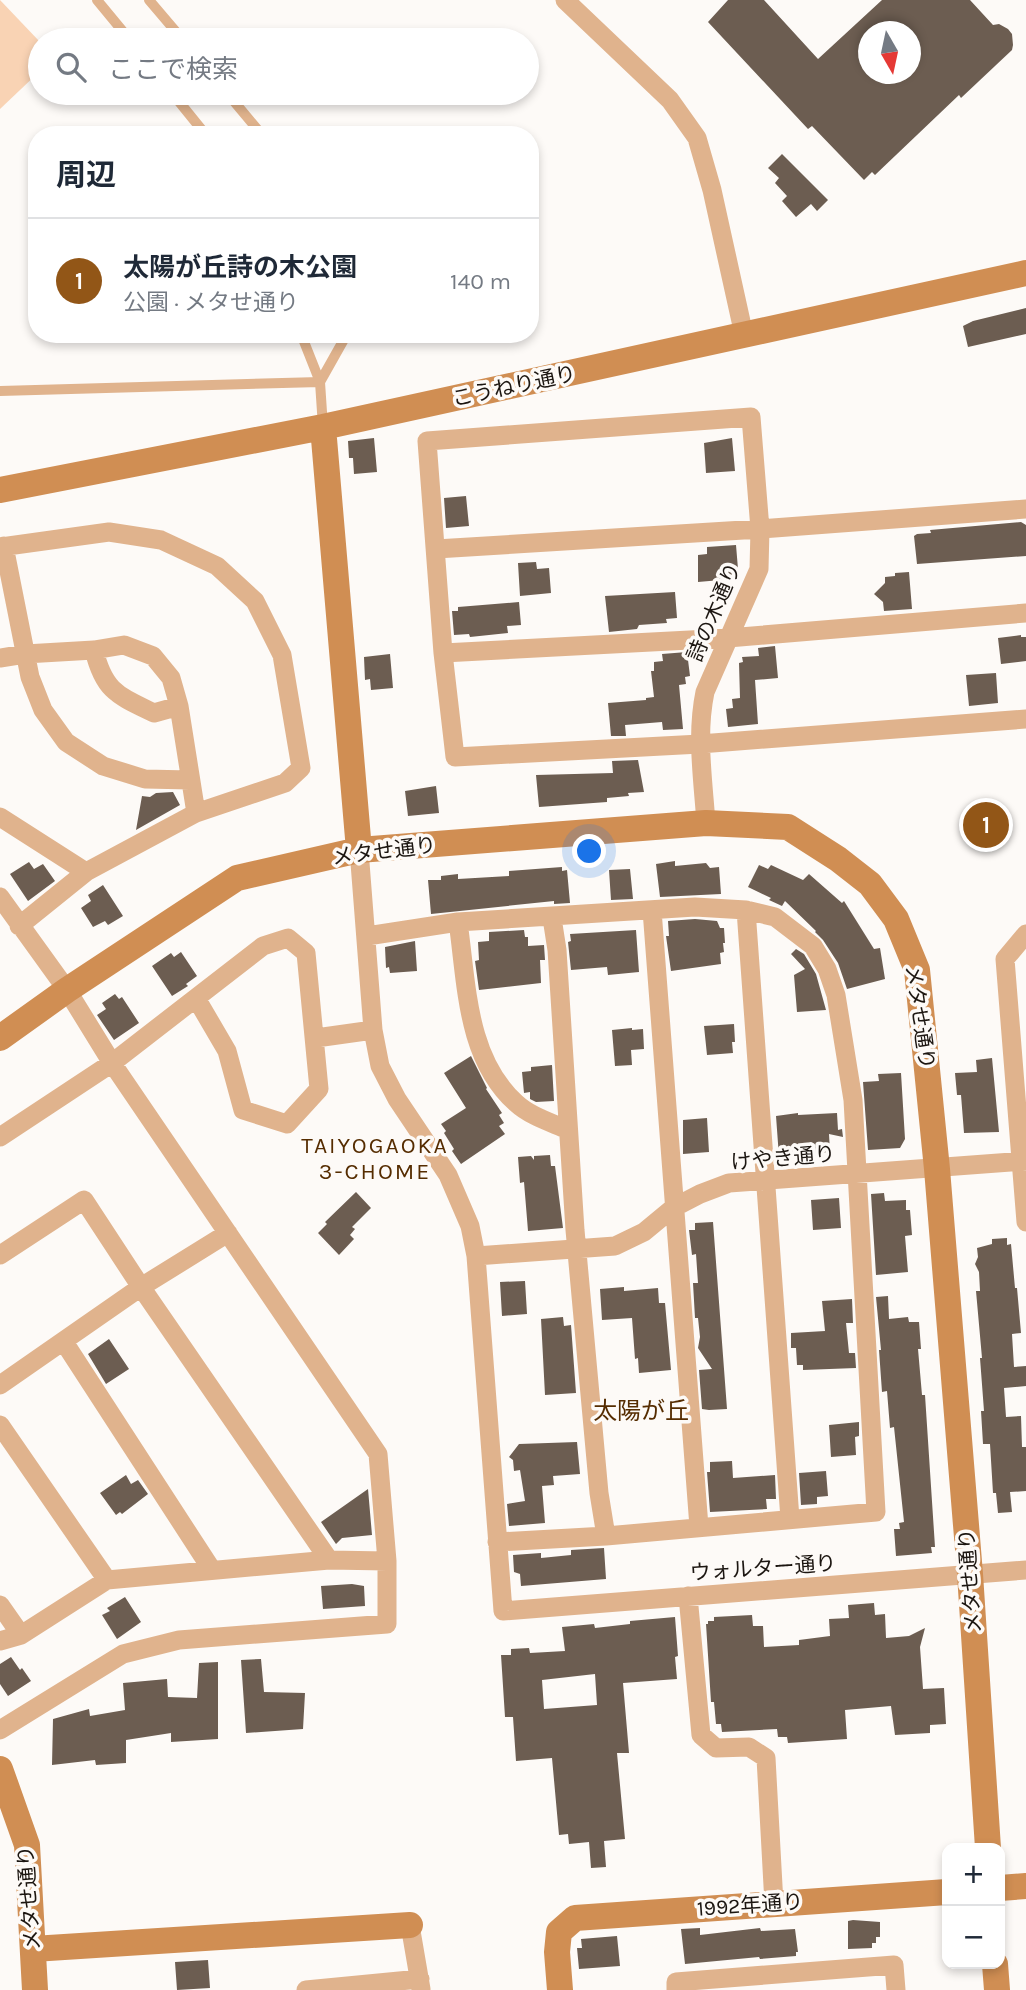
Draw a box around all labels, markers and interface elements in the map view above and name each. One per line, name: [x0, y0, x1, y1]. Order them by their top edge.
north arrow: [858, 21, 921, 84]
search box: [28, 28, 539, 105]
icon: search: [52, 48, 90, 86]
text: ここで検索: [108, 54, 238, 85]
text: 周辺: [56, 157, 116, 193]
text: 太陽が丘詩の木公園: [123, 252, 357, 283]
text: 1: [75, 268, 83, 295]
text: 140 m: [450, 268, 511, 295]
text: 公園 · メタせ通り: [123, 289, 299, 316]
street label: こうねり通り: [450, 361, 578, 411]
street label: 詩の木通り: [682, 559, 746, 665]
pin: 1: [963, 799, 1009, 851]
street label: メタせ通り: [330, 833, 438, 869]
your location: [572, 834, 606, 868]
street label: メタせ通り: [901, 963, 939, 1071]
district label: TAIYOGAOKA 3-CHOME: [301, 1132, 449, 1185]
street label: けやき通り: [730, 1141, 836, 1175]
district label: 太陽が丘: [593, 1397, 689, 1425]
street label: メタせ通り: [954, 1528, 986, 1634]
street label: ウォルター通り: [689, 1551, 837, 1585]
map controls: [942, 1843, 1005, 1969]
button: +: [942, 1843, 1005, 1906]
street label: メタせ通り: [13, 1845, 45, 1951]
street label: 1992年通り: [696, 1889, 804, 1921]
button: −: [942, 1906, 1005, 1969]

